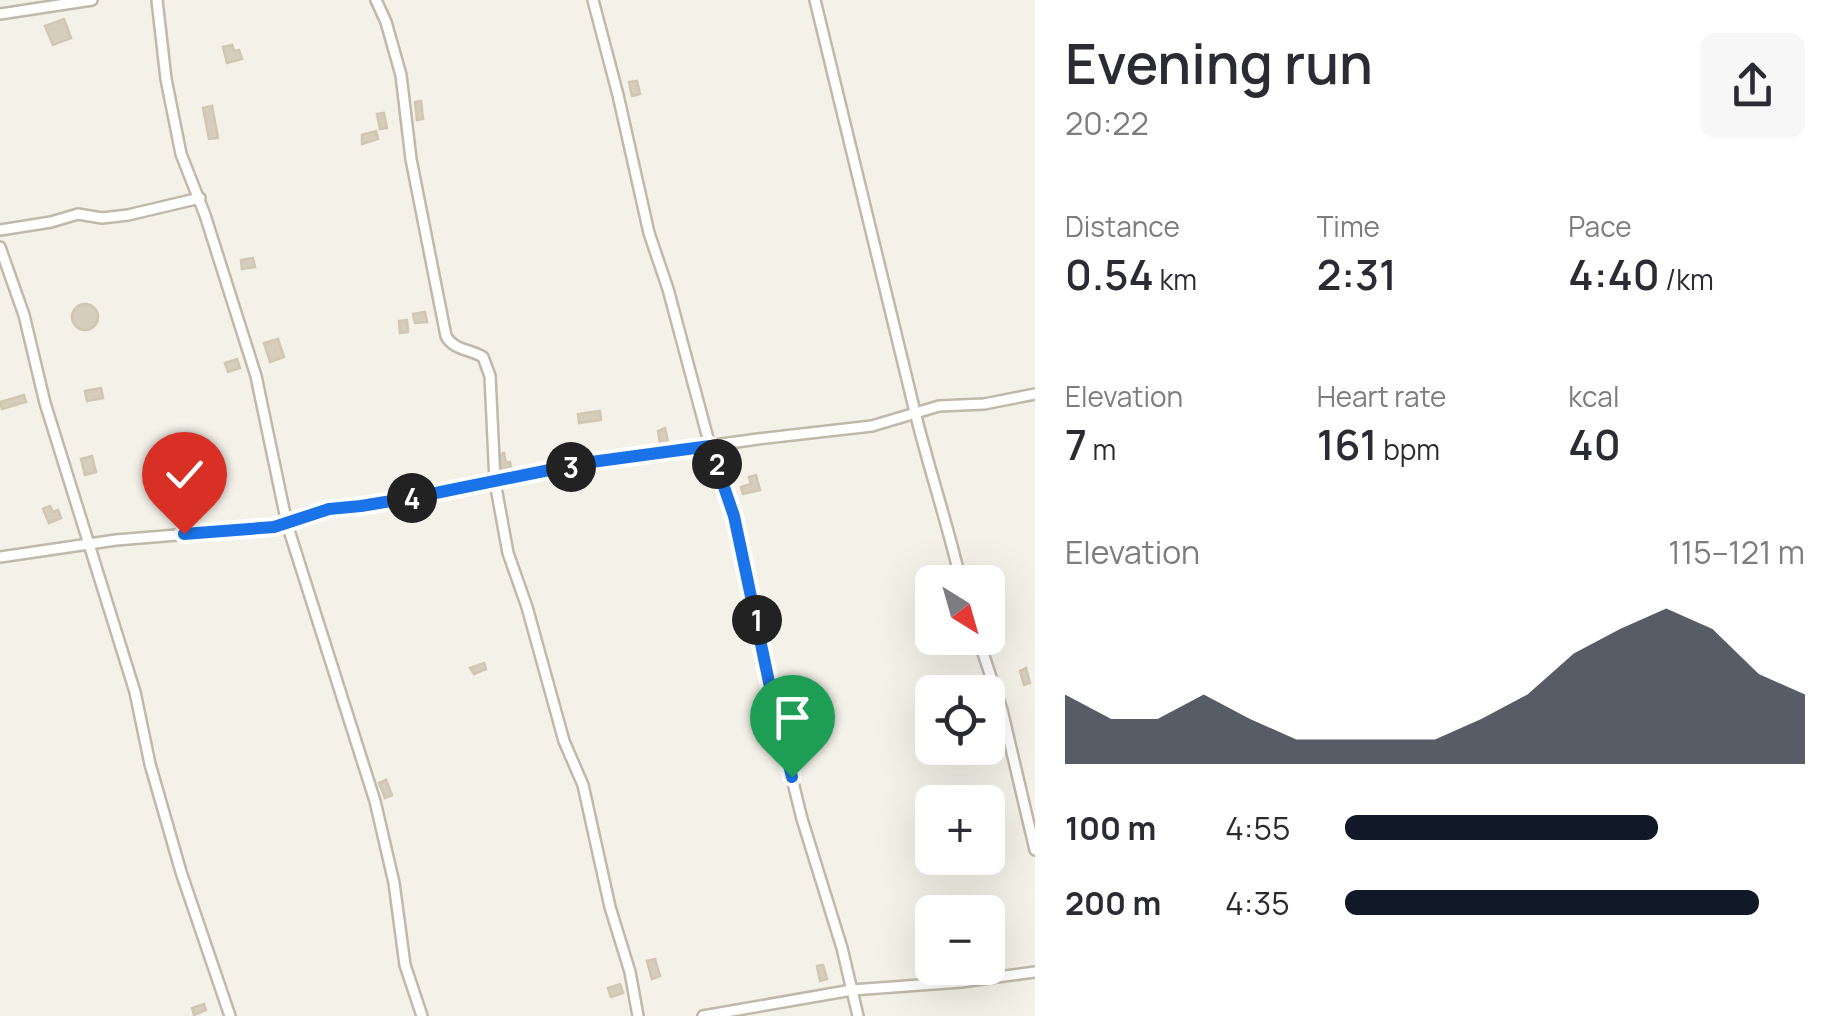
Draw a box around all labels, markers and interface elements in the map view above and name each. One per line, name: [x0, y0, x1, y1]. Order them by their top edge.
text: Evening run: [1065, 25, 1373, 101]
button: share: [1700, 33, 1805, 138]
text: 20:22: [1065, 101, 1149, 145]
text: Distance: [1065, 207, 1180, 245]
text: Time: [1317, 207, 1380, 245]
text: Pace: [1568, 207, 1632, 245]
text: 0.54: [1065, 245, 1154, 303]
text: 2:31: [1317, 245, 1397, 303]
text: 4:40: [1568, 245, 1660, 303]
text: km: [1154, 260, 1197, 298]
text: /km: [1660, 260, 1714, 298]
text: Elevation: [1065, 377, 1183, 415]
text: Heart rate: [1317, 377, 1446, 415]
text: kcal: [1568, 377, 1619, 415]
text: 7: [1065, 415, 1087, 473]
text: 161: [1317, 415, 1378, 473]
text: 40: [1568, 415, 1621, 473]
text: m: [1087, 430, 1116, 468]
text: bpm: [1378, 430, 1440, 468]
pin: [142, 432, 227, 535]
pin: 2: [692, 439, 742, 489]
pin: 3: [546, 442, 596, 492]
text: 2: [709, 445, 725, 483]
icon: check: [157, 447, 212, 502]
text: 3: [563, 448, 579, 486]
pin: 4: [387, 473, 437, 523]
text: 4: [403, 479, 421, 517]
text: Elevation: [1065, 530, 1200, 574]
text: 115–121 m: [1668, 530, 1805, 574]
north arrow: [915, 565, 1005, 655]
map controls: [915, 565, 1005, 985]
pin: 1: [732, 595, 782, 645]
text: 1: [751, 601, 763, 639]
pin: [750, 675, 835, 778]
button: locate: [915, 675, 1005, 765]
icon: arrive: [765, 690, 820, 745]
button: +: [915, 785, 1005, 875]
text: 100 m: [1065, 806, 1156, 850]
text: 4:55: [1225, 806, 1290, 850]
text: 200 m: [1065, 881, 1161, 925]
text: 4:35: [1225, 881, 1290, 925]
button: −: [915, 895, 1005, 985]

